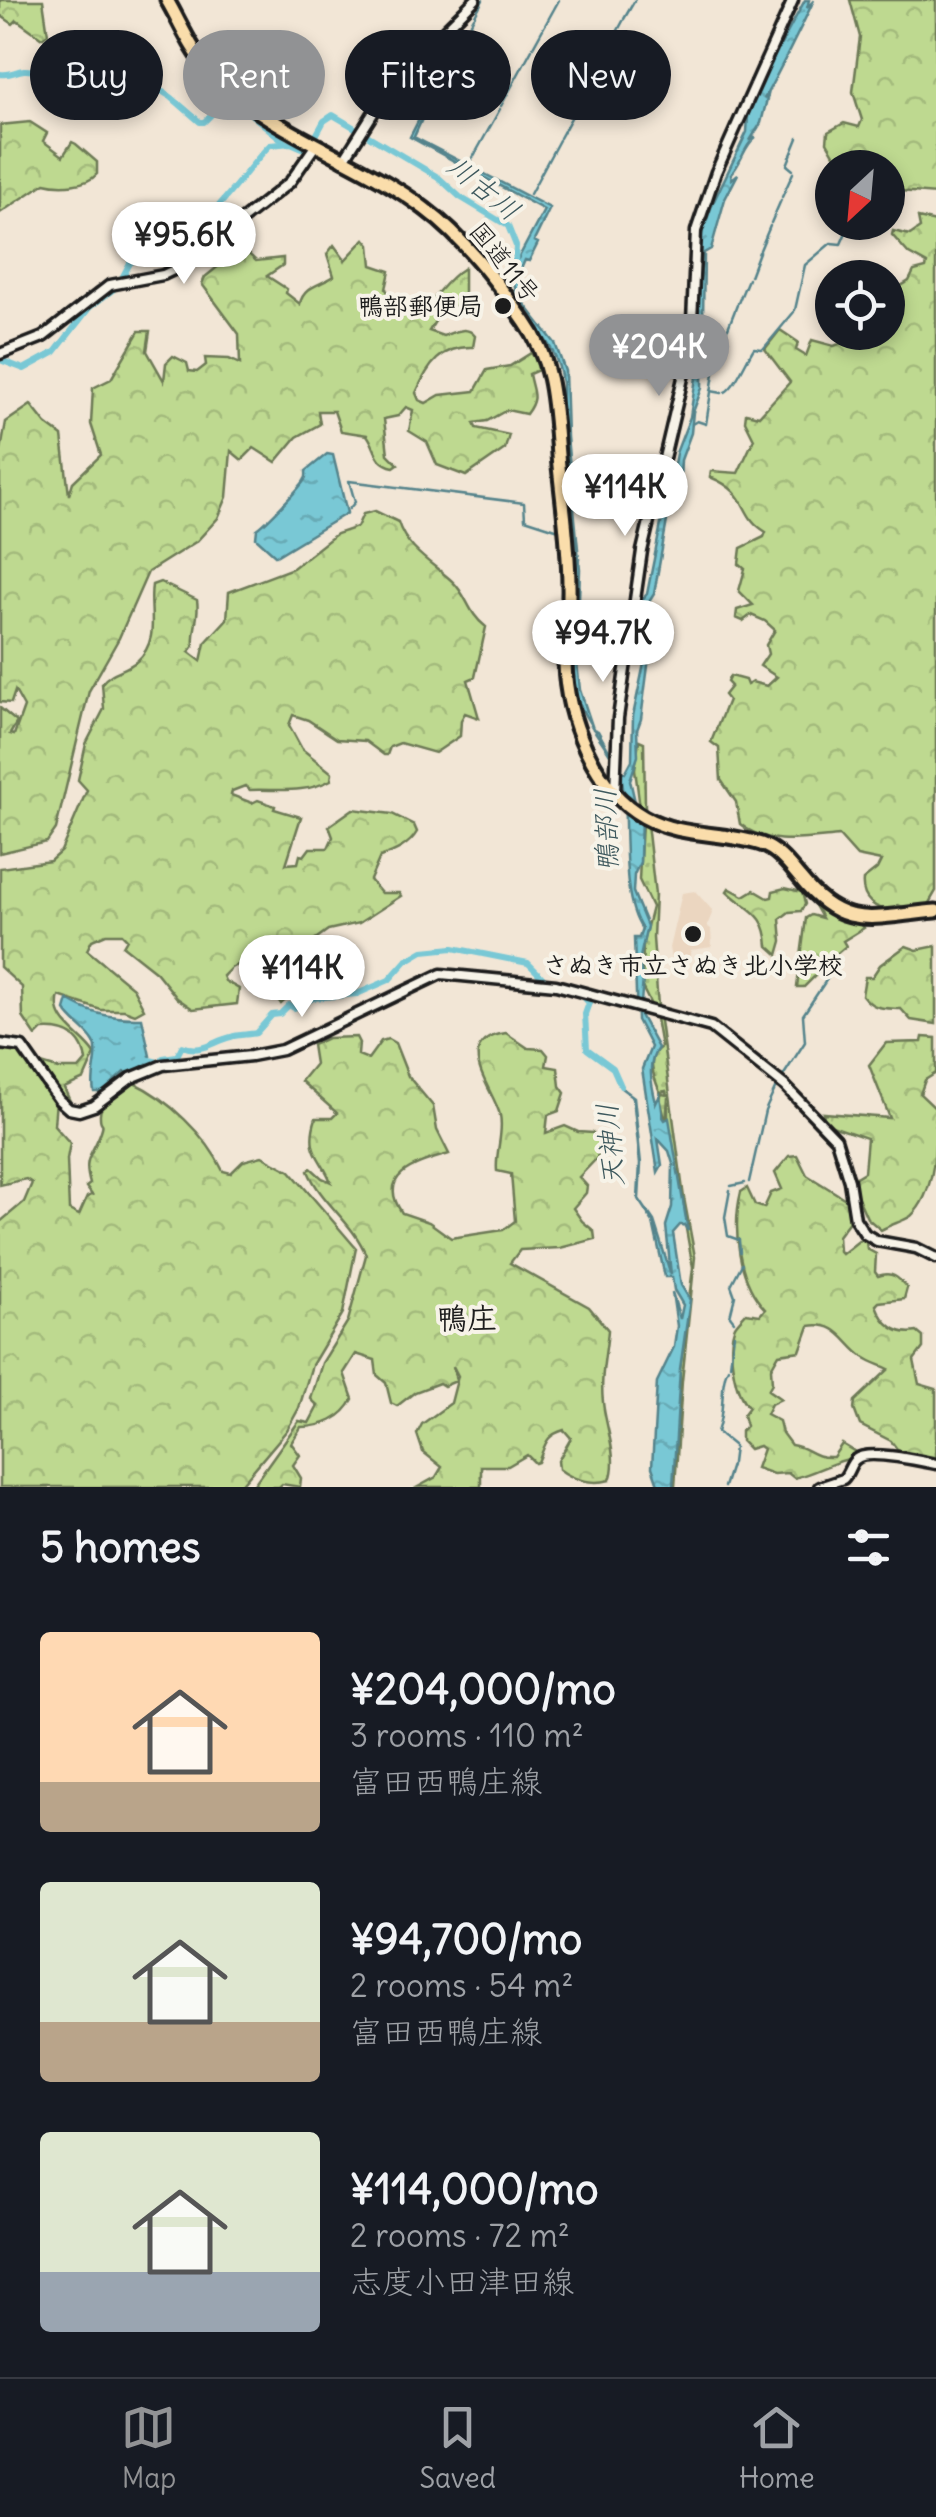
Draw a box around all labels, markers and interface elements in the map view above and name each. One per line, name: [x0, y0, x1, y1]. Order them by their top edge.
chip: Buy: [30, 30, 163, 120]
chip: Rent: [183, 30, 325, 120]
chip: Filters: [345, 30, 511, 120]
chip: New: [531, 30, 671, 120]
water label: 川古川: [440, 148, 528, 228]
north arrow: [815, 150, 905, 240]
map controls: [815, 150, 905, 350]
pin: ¥95.6K: [103, 202, 265, 287]
text: ¥95.6K: [134, 214, 234, 255]
street label: 国道11号: [463, 215, 547, 309]
button: locate: [815, 260, 905, 350]
place label: 鴨部郵便局: [358, 290, 483, 322]
marker: 鴨部郵便局: [492, 295, 514, 317]
pin: ¥204K: [589, 314, 729, 399]
text: ¥204K: [611, 326, 707, 367]
pin: ¥114K: [555, 454, 695, 539]
text: ¥114K: [584, 466, 666, 507]
pin: ¥94.7K: [522, 600, 684, 685]
text: ¥94.7K: [554, 612, 652, 653]
water label: 鴨部川: [587, 787, 625, 873]
marker: さぬき市立さぬき北小学校: [682, 923, 704, 945]
pin: ¥114K: [232, 935, 372, 1020]
text: ¥114K: [261, 947, 343, 988]
place label: さぬき市立さぬき北小学校: [543, 949, 843, 981]
water label: 天神川: [588, 1102, 632, 1188]
district label: 鴨庄: [437, 1299, 497, 1337]
icon: filters: [841, 1520, 896, 1575]
text: 5 homes: [40, 1521, 201, 1573]
text: ¥204,000/mo: [350, 1663, 616, 1715]
icon: home: [120, 1672, 240, 1792]
text: 3 rooms · 110 m²: [350, 1715, 584, 1756]
text: 富田西鴨庄線: [350, 1761, 542, 1802]
text: ¥94,700/mo: [350, 1913, 582, 1965]
icon: home: [120, 1922, 240, 2042]
text: 2 rooms · 54 m²: [350, 1965, 573, 2006]
text: 富田西鴨庄線: [350, 2011, 542, 2052]
text: ¥114,000/mo: [350, 2163, 599, 2215]
icon: home: [120, 2172, 240, 2292]
text: 2 rooms · 72 m²: [350, 2215, 570, 2256]
text: 志度小田津田線: [350, 2261, 574, 2302]
tab: Map: [121, 2400, 176, 2496]
tab: Saved: [419, 2400, 496, 2496]
tab: Home: [739, 2400, 815, 2496]

